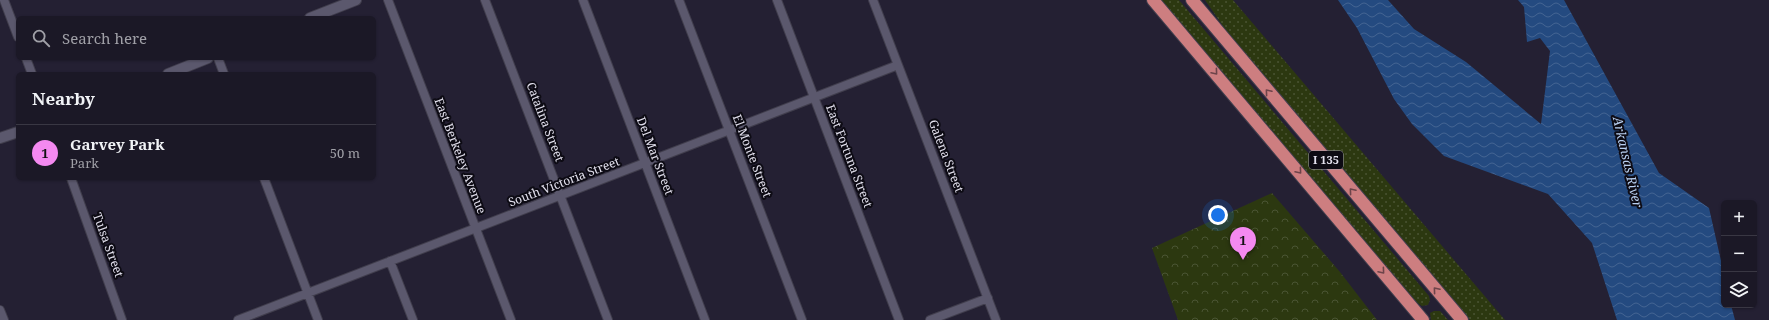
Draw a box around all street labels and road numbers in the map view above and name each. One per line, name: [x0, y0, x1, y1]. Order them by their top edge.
street label: Catalina Street: [523, 80, 568, 164]
street label: East Berkeley Avenue: [430, 95, 490, 216]
street label: East Fortuna Street: [822, 102, 877, 210]
street label: El Monte Street: [729, 112, 776, 200]
street label: Del Mar Street: [633, 114, 678, 197]
street label: Galena Street: [925, 117, 968, 195]
road number: I 135: [1309, 151, 1343, 169]
street label: South Victoria Street: [506, 152, 622, 211]
street label: Tulsa Street: [89, 210, 128, 279]

